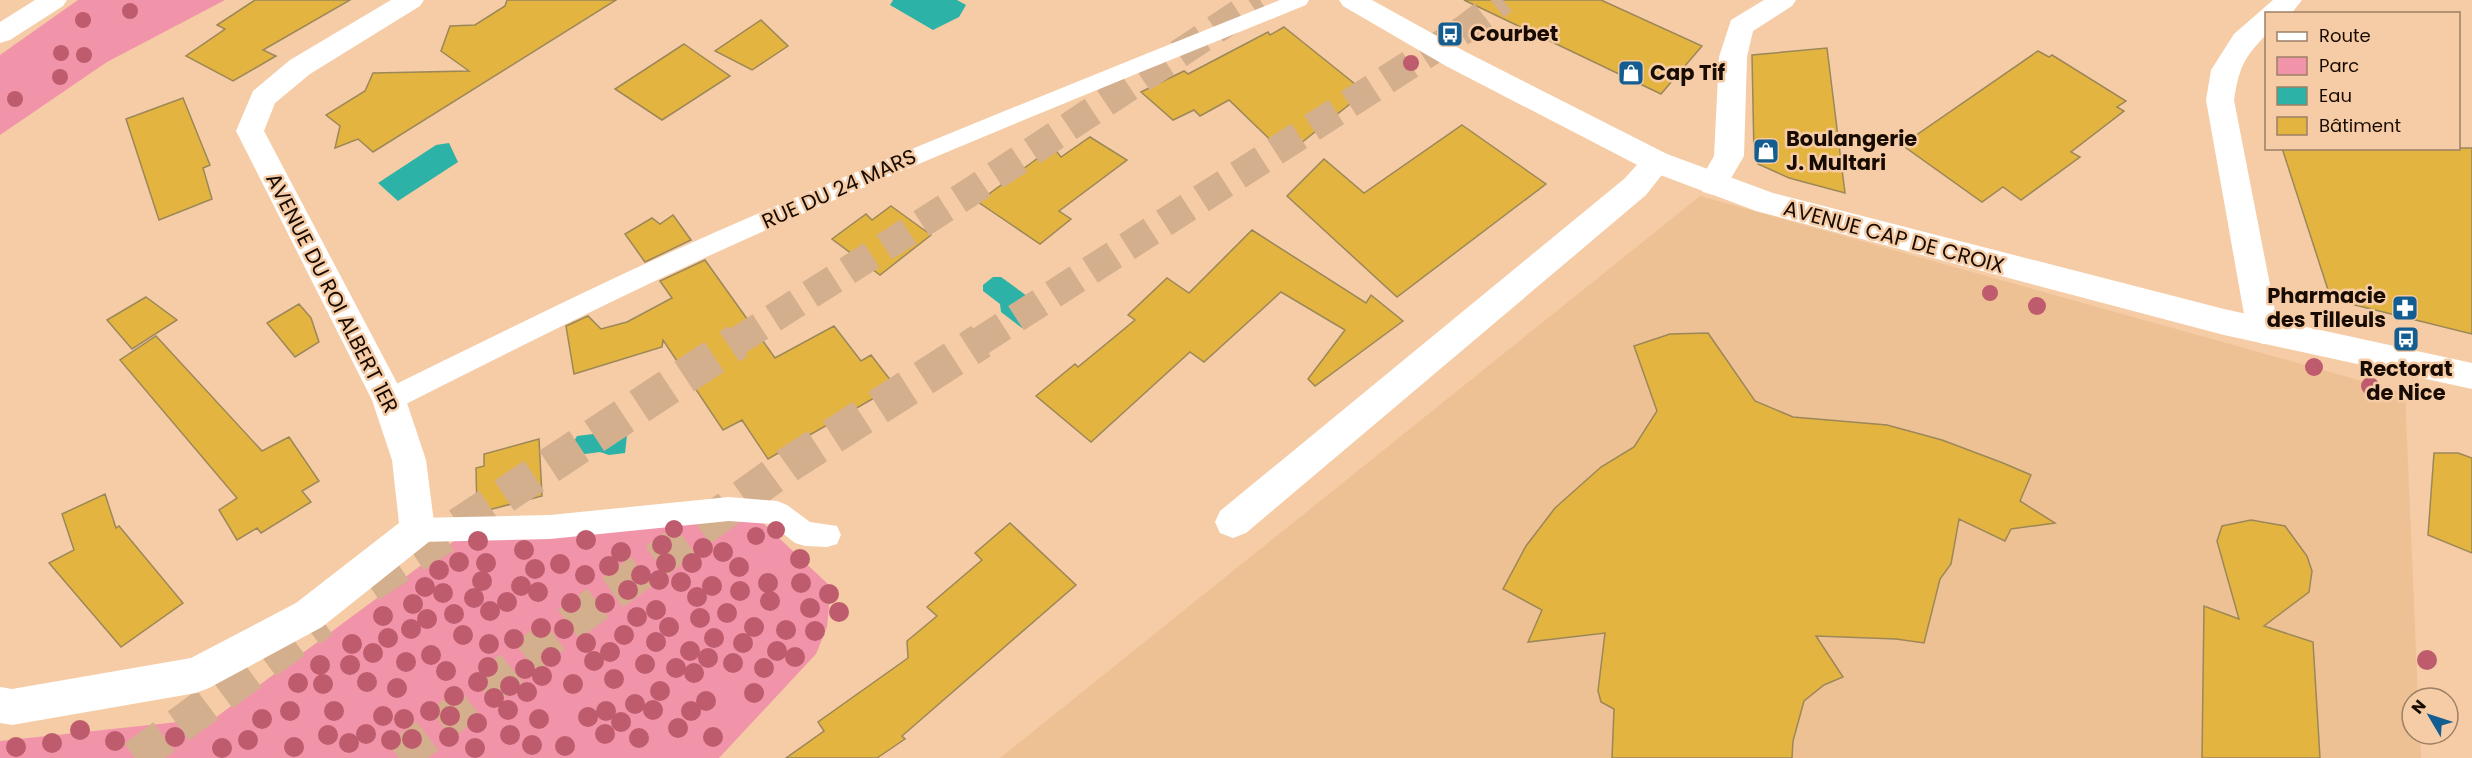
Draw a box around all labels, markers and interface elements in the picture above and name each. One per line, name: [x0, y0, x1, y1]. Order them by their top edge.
legend: [2265, 12, 2460, 150]
bus stop icon: Courbet: [1435, 19, 1465, 49]
place label: Courbet: [1470, 19, 1558, 48]
text: Route: [2319, 23, 2371, 48]
text: Parc: [2319, 53, 2359, 78]
shop icon: Cap Tif: [1616, 58, 1646, 88]
place label: Cap Tif: [1650, 58, 1726, 87]
text: Eau: [2319, 83, 2352, 108]
text: Bâtiment: [2319, 113, 2401, 138]
place label: Boulangerie J. Multari: [1786, 124, 1917, 177]
shop icon: Boulangerie J. Multari: [1751, 136, 1781, 166]
street label: RUE DU 24 MARS: [757, 141, 921, 236]
street label: AVENUE DU ROI ALBERT 1ER: [259, 168, 406, 418]
street label: AVENUE CAP DE CROIX: [1781, 193, 2008, 280]
place label: Pharmacie des Tilleuls: [2267, 281, 2386, 334]
pharmacy icon: Pharmacie des Tilleuls: [2390, 293, 2420, 323]
bus stop icon: Rectorat de Nice: [2391, 324, 2421, 354]
place label: Rectorat de Nice: [2359, 354, 2453, 407]
north arrow: [2400, 686, 2460, 746]
text: N: [2406, 695, 2431, 719]

